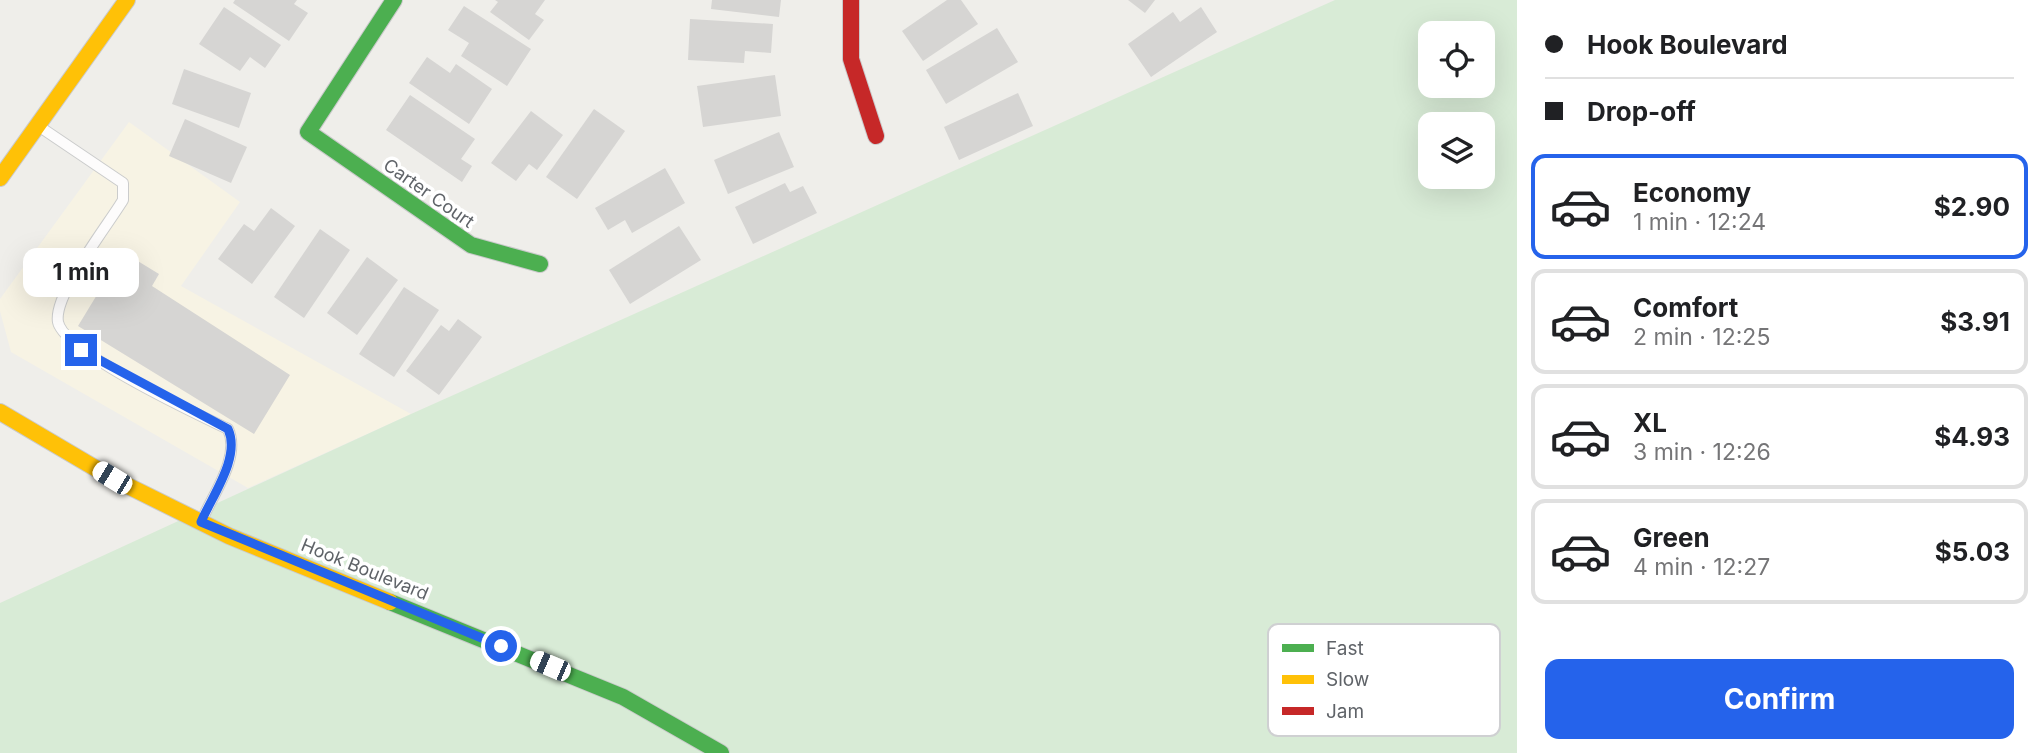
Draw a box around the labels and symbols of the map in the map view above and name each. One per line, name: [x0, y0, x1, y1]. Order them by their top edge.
street label: Carter Court: [380, 154, 478, 232]
callout: 1 min: [23, 248, 139, 298]
route end: [65, 334, 97, 366]
car: [89, 458, 136, 498]
street label: Hook Boulevard: [298, 534, 432, 604]
legend: [1268, 624, 1500, 736]
route start: [485, 630, 517, 662]
text: Fast: [1326, 637, 1364, 660]
car: [527, 648, 574, 684]
text: Slow: [1326, 668, 1369, 691]
text: Jam: [1326, 700, 1364, 723]

